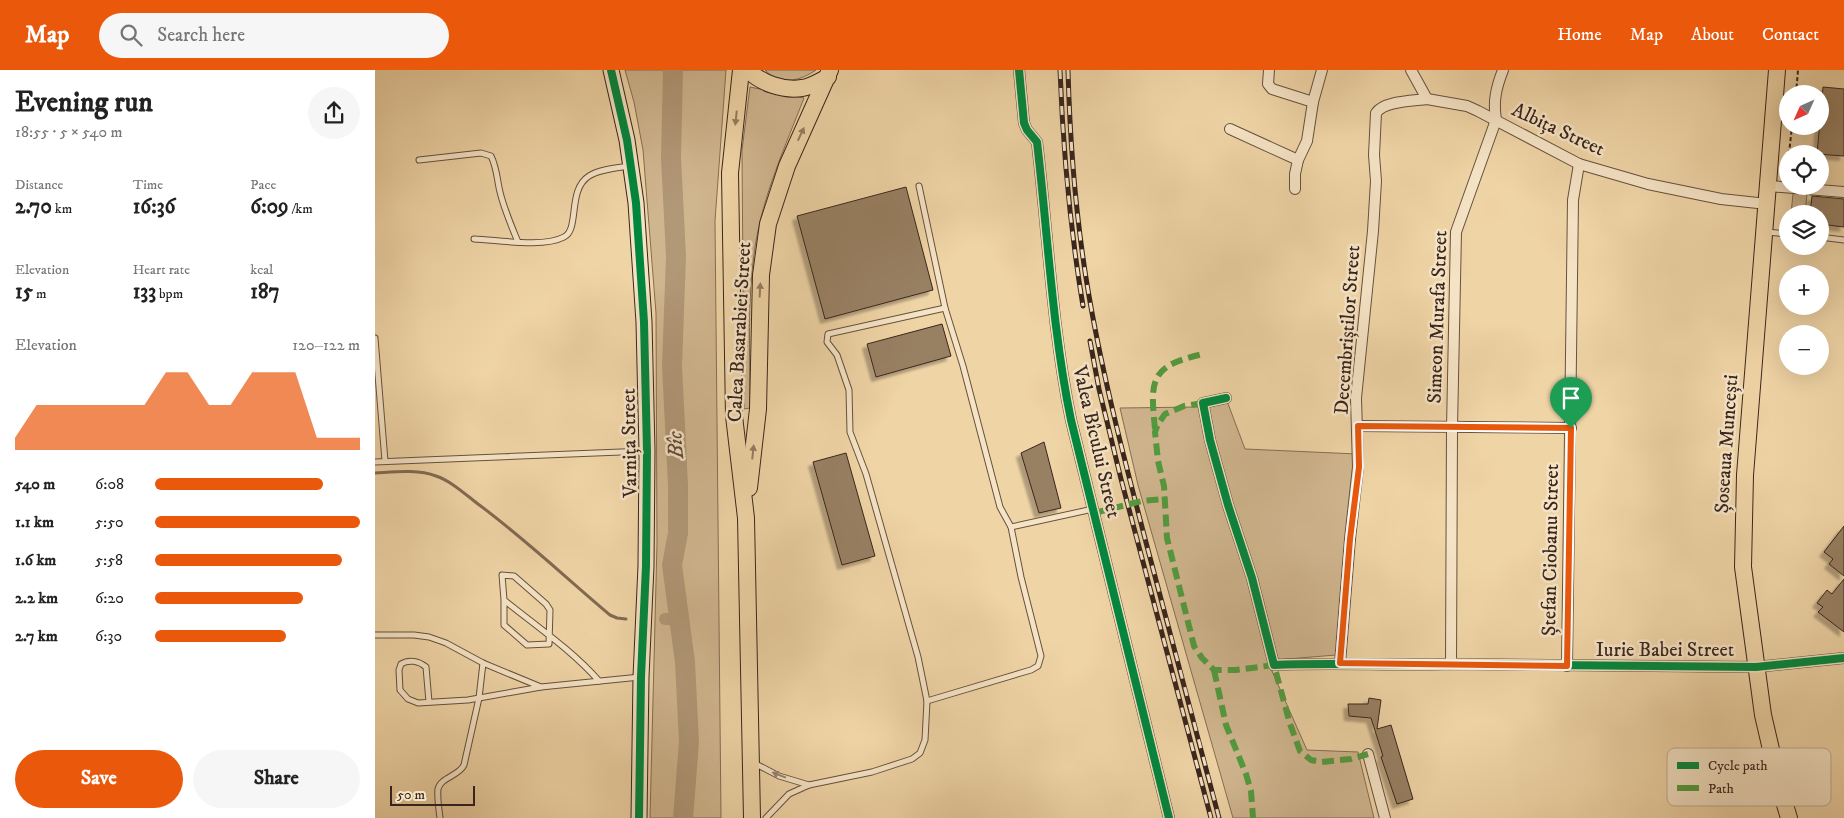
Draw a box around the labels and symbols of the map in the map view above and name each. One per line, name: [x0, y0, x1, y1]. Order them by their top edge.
north arrow: [1779, 85, 1829, 135]
street label: Albița Street: [1508, 98, 1608, 162]
one-way arrow: [732, 111, 740, 127]
one-way arrow: [798, 127, 806, 141]
street label: Simeon Murafa Street: [1422, 230, 1454, 404]
street label: Calea Basarabiei Street: [723, 241, 757, 423]
street label: Decembriștilor Street: [1330, 244, 1366, 416]
one-way arrow: [757, 282, 765, 298]
street label: Valea Bîcului Street: [1066, 363, 1126, 520]
street label: Șoseaua Muncești: [1710, 374, 1744, 514]
pin: [1550, 377, 1592, 428]
street label: Varnița Street: [617, 388, 643, 499]
water label: Bîc: [662, 430, 690, 460]
one-way arrow: [749, 444, 757, 460]
street label: Ștefan Ciobanu Street: [1537, 464, 1565, 636]
street label: Iurie Babei Street: [1596, 638, 1734, 663]
legend: [1667, 748, 1831, 806]
text: Cycle path: [1708, 757, 1768, 775]
one-way arrow: [771, 771, 786, 779]
text: Path: [1708, 780, 1735, 798]
scale bar: [390, 783, 475, 806]

